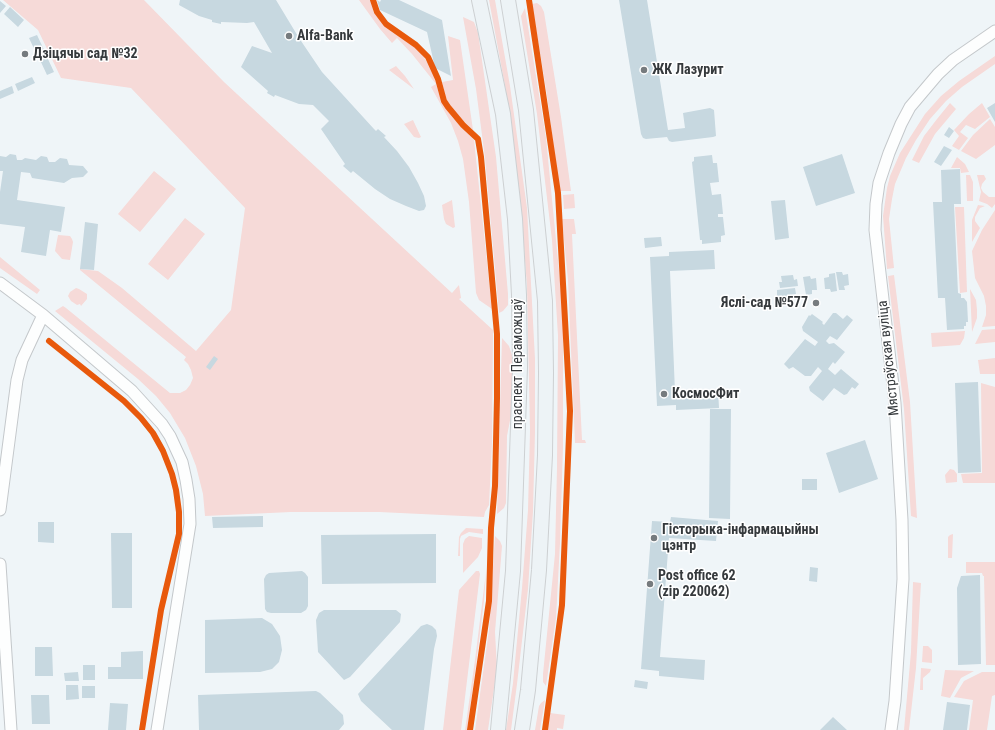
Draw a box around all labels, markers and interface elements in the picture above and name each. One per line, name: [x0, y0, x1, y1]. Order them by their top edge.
place label: Alfa-Bank: [297, 28, 353, 44]
marker: Alfa-Bank: [284, 31, 294, 41]
place label: Дзіцячы сад №32: [33, 46, 138, 62]
marker: Дзіцячы сад №32: [20, 49, 30, 59]
place label: ЖК Лазурит: [652, 62, 724, 78]
marker: ЖК Лазурит: [639, 65, 649, 75]
place label: Яслі-сад №577: [721, 295, 808, 311]
marker: Яслі-сад №577: [811, 298, 821, 308]
street label: праспект Пераможцаў: [510, 299, 526, 429]
street label: Мястраўская вуліца: [875, 300, 903, 416]
place label: КосмосФит: [672, 386, 739, 402]
marker: КосмосФит: [659, 389, 669, 399]
place label: Гісторыка-інфармацыйны цэнтр: [662, 522, 819, 554]
marker: Гісторыка-інфармацыйны цэнтр: [649, 533, 659, 543]
place label: Post office 62 (zip 220062): [658, 568, 736, 600]
marker: Post office 62 (zip 220062): [645, 579, 655, 589]

